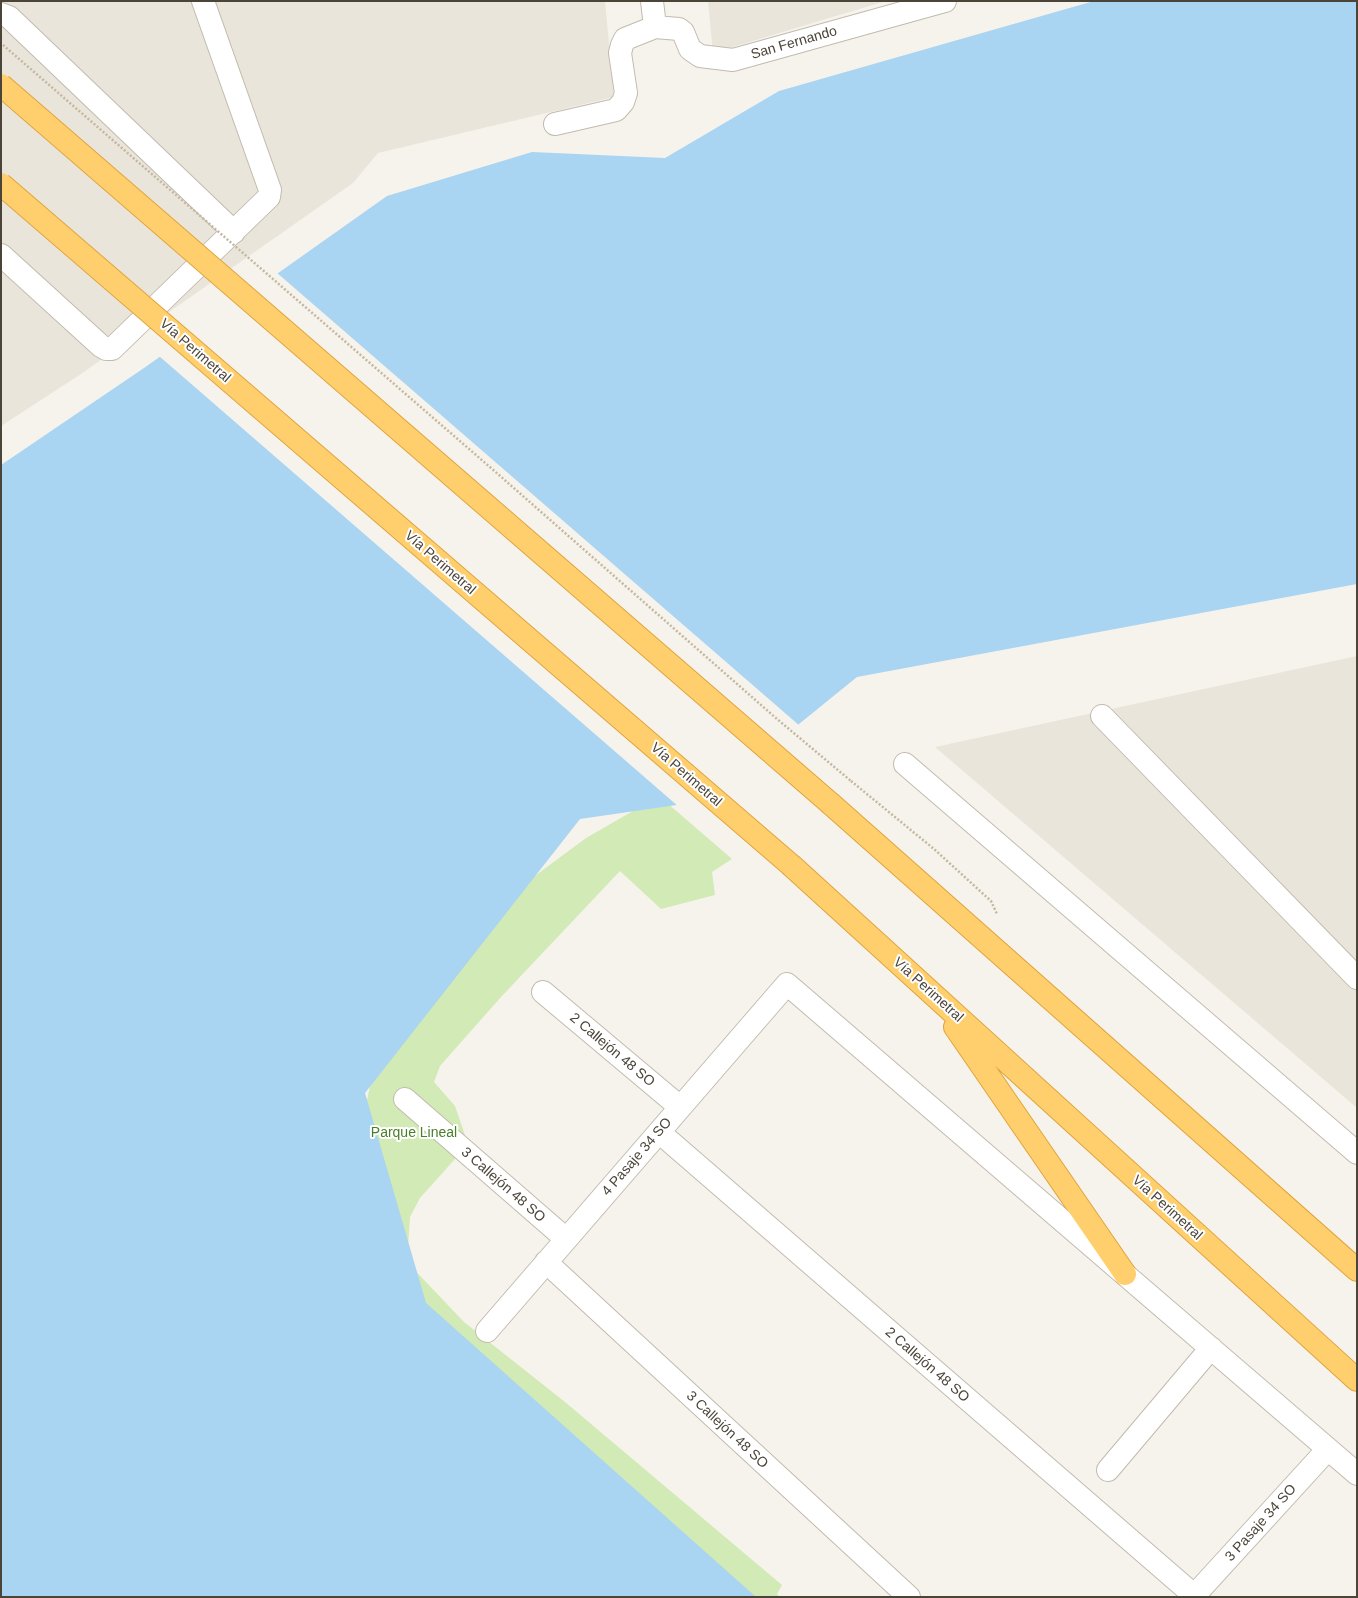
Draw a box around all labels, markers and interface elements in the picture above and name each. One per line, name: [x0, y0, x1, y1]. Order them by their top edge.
street label: San Fernando: [749, 23, 839, 63]
street label: Vía Perimetral: [156, 316, 234, 386]
street label: Vía Perimetral: [401, 528, 479, 598]
street label: Vía Perimetral: [647, 740, 725, 810]
street label: Vía Perimetral: [889, 954, 967, 1026]
street label: 2 Callejón 48 SO: [566, 1010, 658, 1090]
street label: 4 Pasaje 34 SO: [598, 1114, 676, 1200]
park label: Parque Lineal: [371, 1125, 457, 1141]
street label: 3 Callejón 48 SO: [458, 1144, 548, 1226]
street label: Vía Perimetral: [1128, 1172, 1206, 1244]
street label: 2 Callejón 48 SO: [882, 1324, 972, 1406]
street label: 3 Callejón 48 SO: [683, 1388, 771, 1472]
street label: 3 Pasaje 34 SO: [1222, 1481, 1300, 1565]

